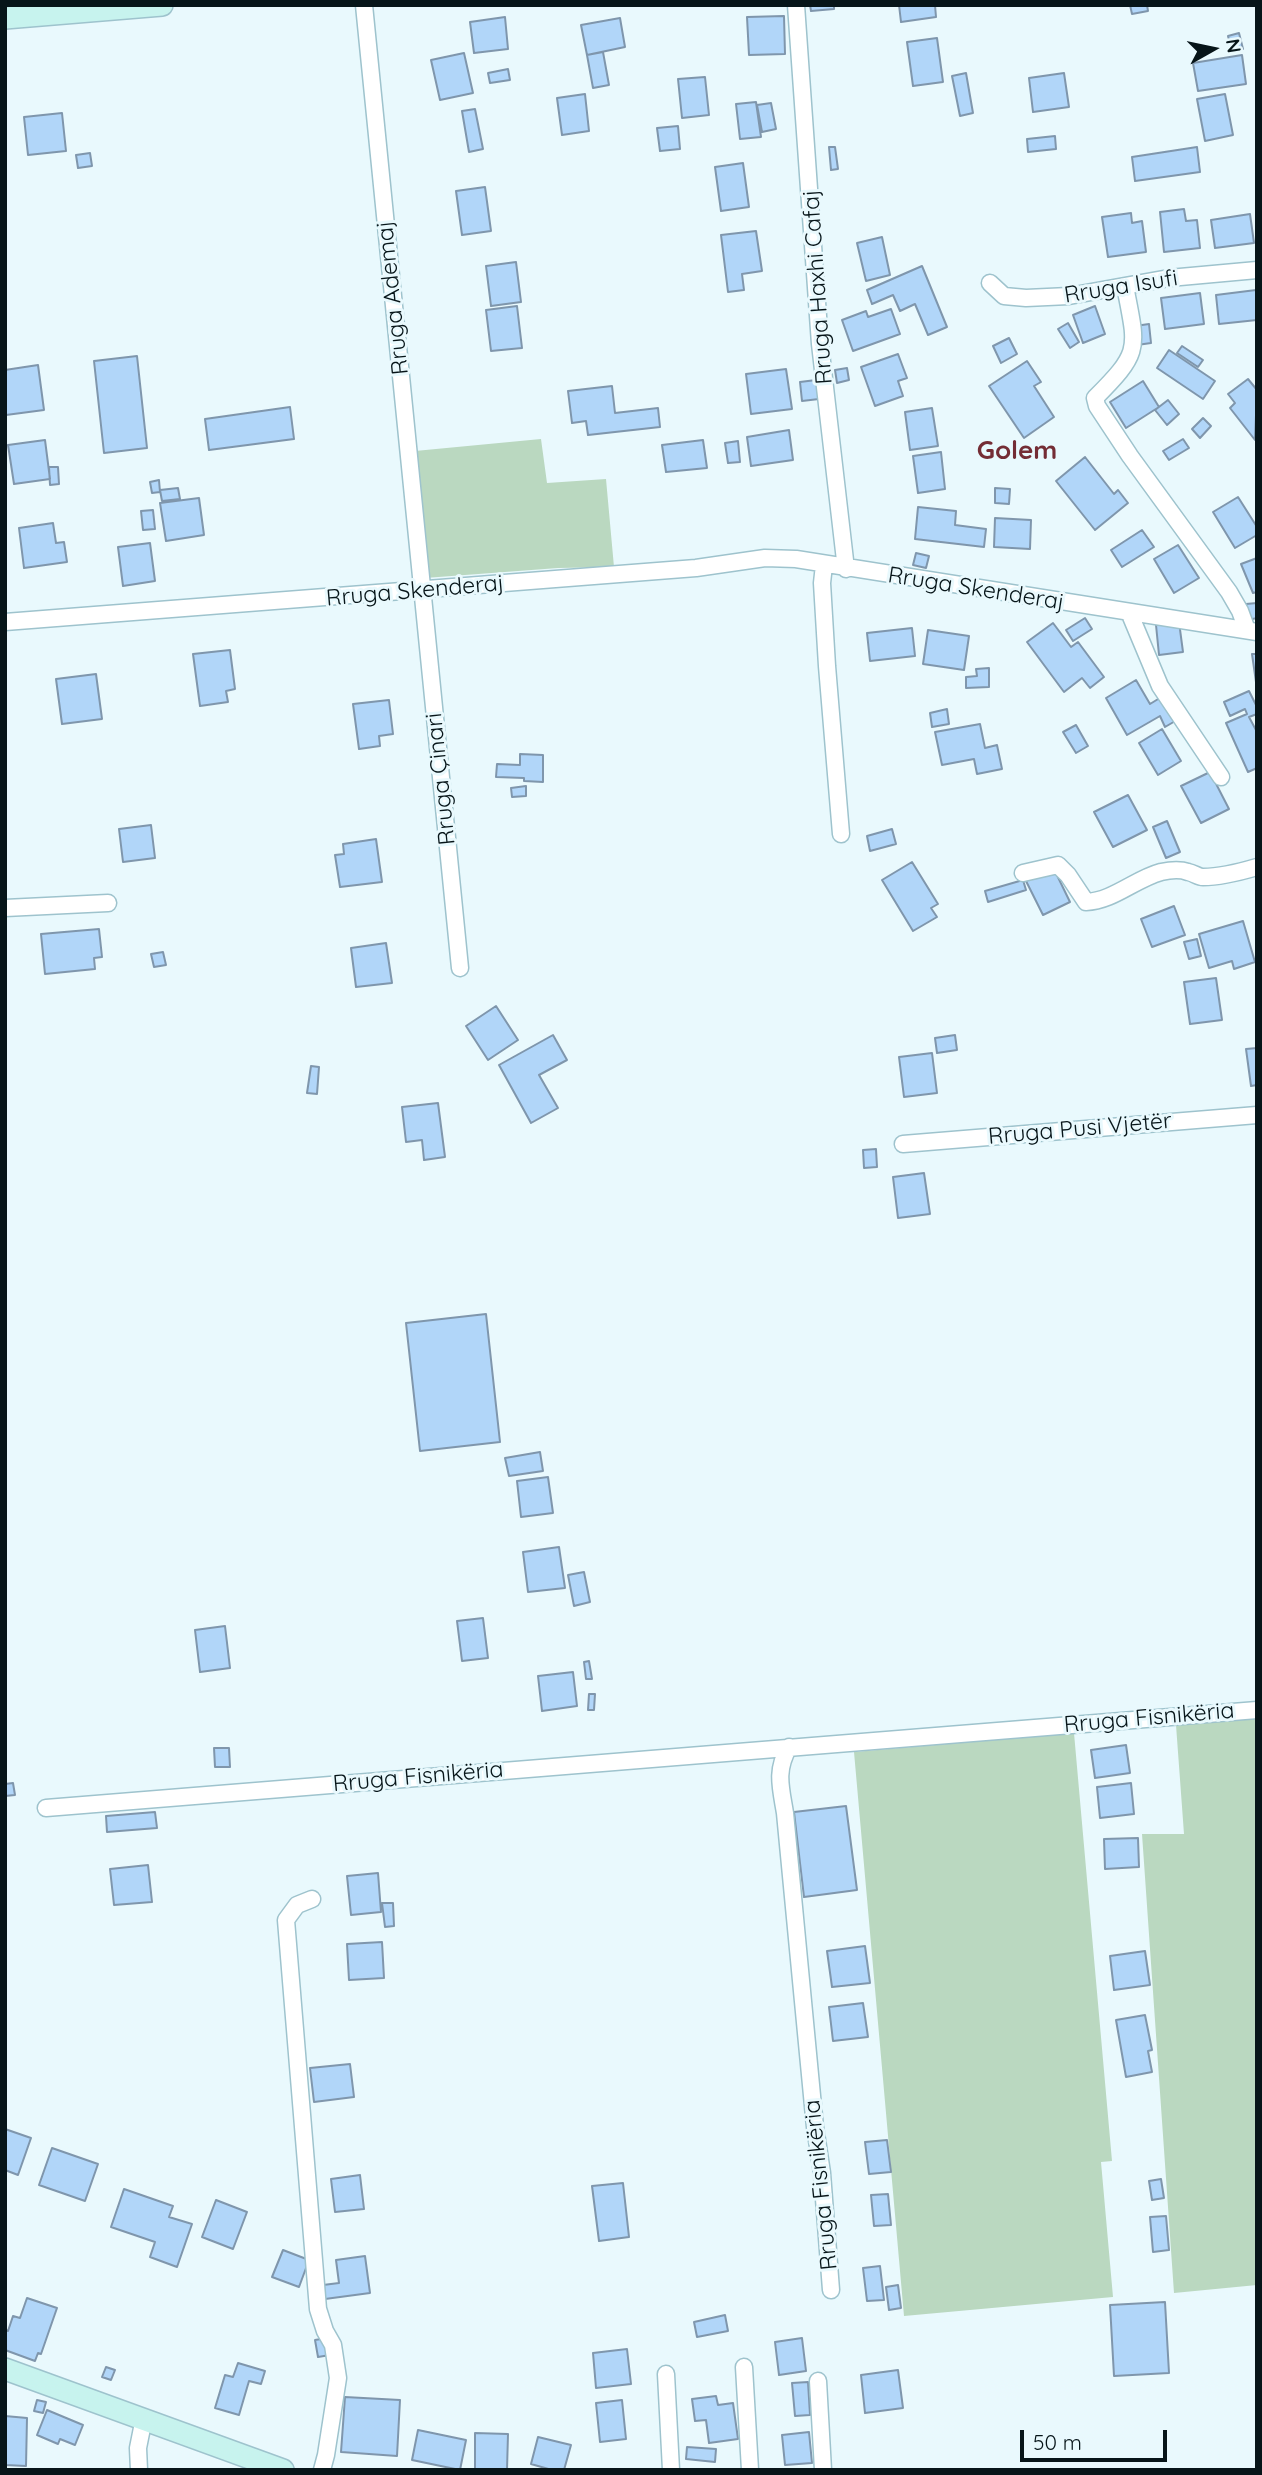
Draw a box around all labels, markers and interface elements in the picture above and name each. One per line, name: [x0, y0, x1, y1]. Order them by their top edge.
north arrow: [1178, 14, 1248, 84]
text: N: [1221, 37, 1247, 54]
street label: Rruga Haxhi Cafaj: [797, 189, 839, 385]
street label: Rruga Ademaj: [371, 220, 415, 376]
street label: Rruga Isufi: [1062, 264, 1180, 310]
district label: Golem: [977, 435, 1057, 467]
street label: Rruga Skenderaj: [886, 561, 1066, 617]
street label: Rruga Skenderaj: [325, 569, 505, 613]
street label: Rruga Çinari: [420, 712, 462, 846]
street label: Rruga Pusi Vjetër: [987, 1107, 1173, 1151]
street label: Rruga Fisnikëria: [1063, 1697, 1235, 1739]
street label: Rruga Fisnikëria: [332, 1756, 504, 1798]
street label: Rruga Fisnikëria: [798, 2099, 844, 2271]
scale bar: [1024, 2416, 1171, 2460]
text: 50 m: [1033, 2429, 1082, 2455]

